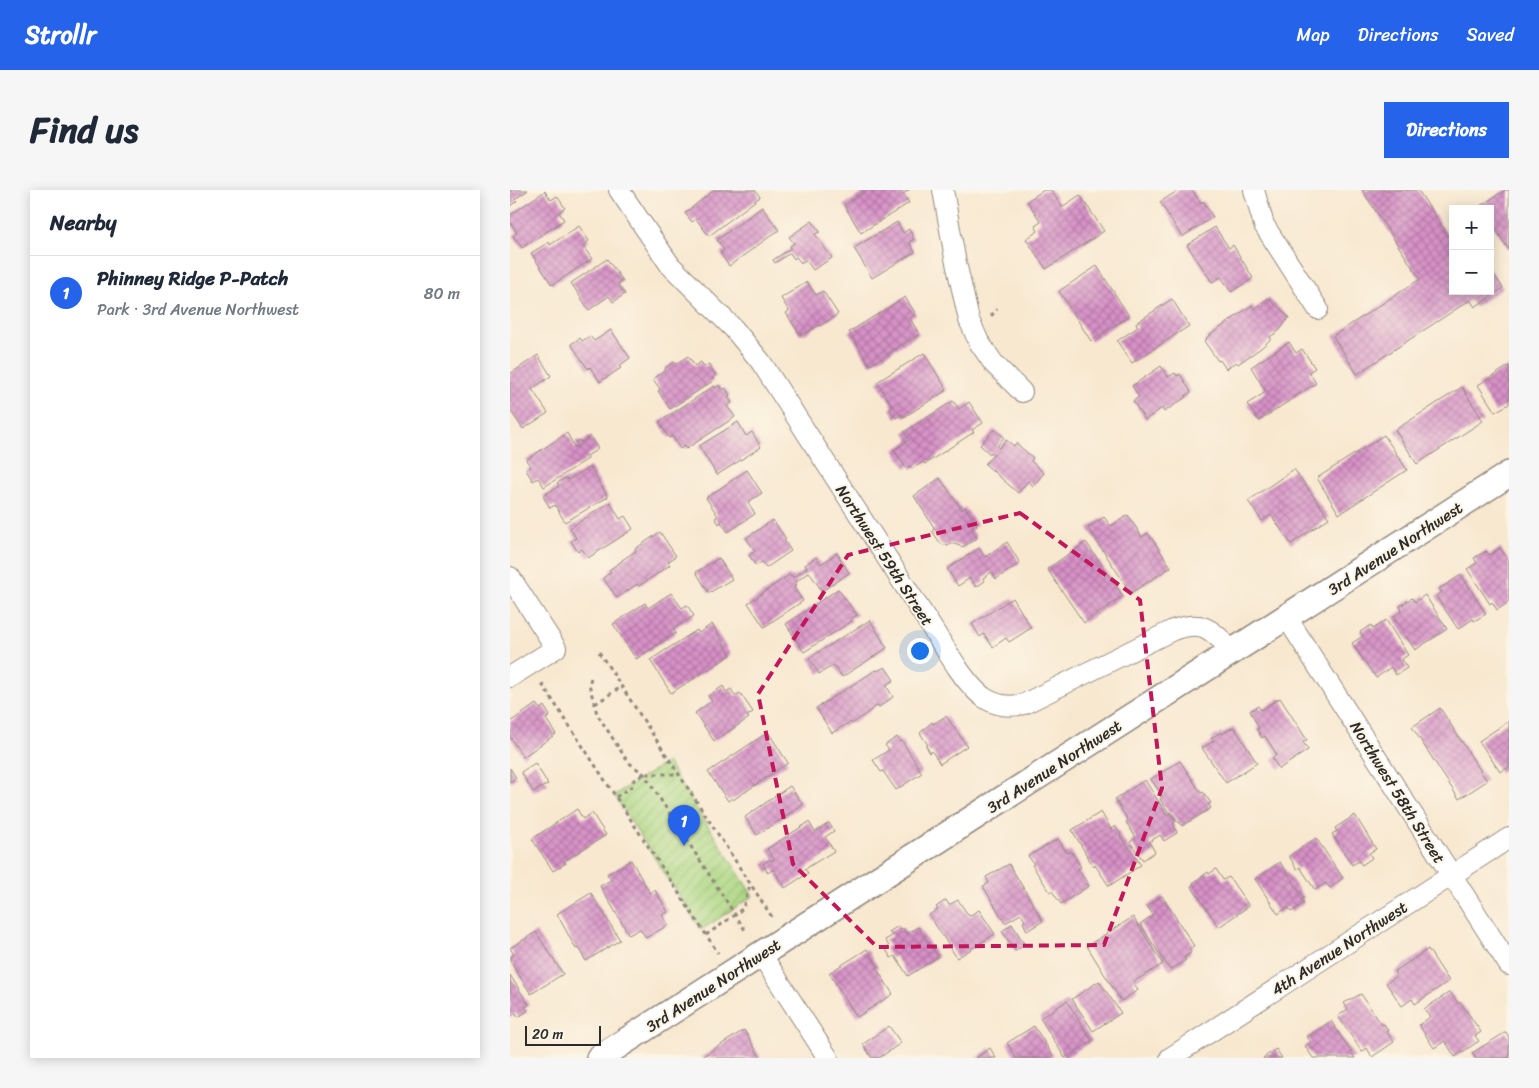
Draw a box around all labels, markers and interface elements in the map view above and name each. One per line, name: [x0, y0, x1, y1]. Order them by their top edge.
text: Strollr: [25, 14, 96, 56]
text: Map: [1297, 19, 1330, 51]
text: Directions: [1358, 19, 1439, 51]
text: Saved: [1467, 19, 1514, 51]
text: Find us: [30, 99, 138, 161]
button: Directions: [1384, 102, 1509, 158]
text: Nearby: [50, 204, 116, 242]
map controls: [1449, 205, 1494, 295]
button: +: [1449, 205, 1494, 250]
button: −: [1449, 250, 1494, 295]
text: Phinney Ridge P-Patch: [97, 262, 288, 295]
text: 1: [63, 279, 69, 308]
text: 80 m: [424, 279, 460, 308]
text: Park · 3rd Avenue Northwest: [97, 295, 299, 324]
street label: Northwest 59th Street: [828, 479, 941, 632]
street label: 3rd Avenue Northwest: [1322, 494, 1469, 603]
your location: [907, 638, 933, 664]
street label: 3rd Avenue Northwest: [981, 712, 1128, 821]
street label: Northwest 58th Street: [1342, 715, 1453, 869]
pin: 1: [668, 805, 700, 846]
street label: 4th Avenue Northwest: [1265, 893, 1414, 1004]
street label: 3rd Avenue Northwest: [640, 931, 787, 1040]
text: 20 m: [532, 1022, 563, 1047]
scale bar: [525, 1023, 601, 1046]

